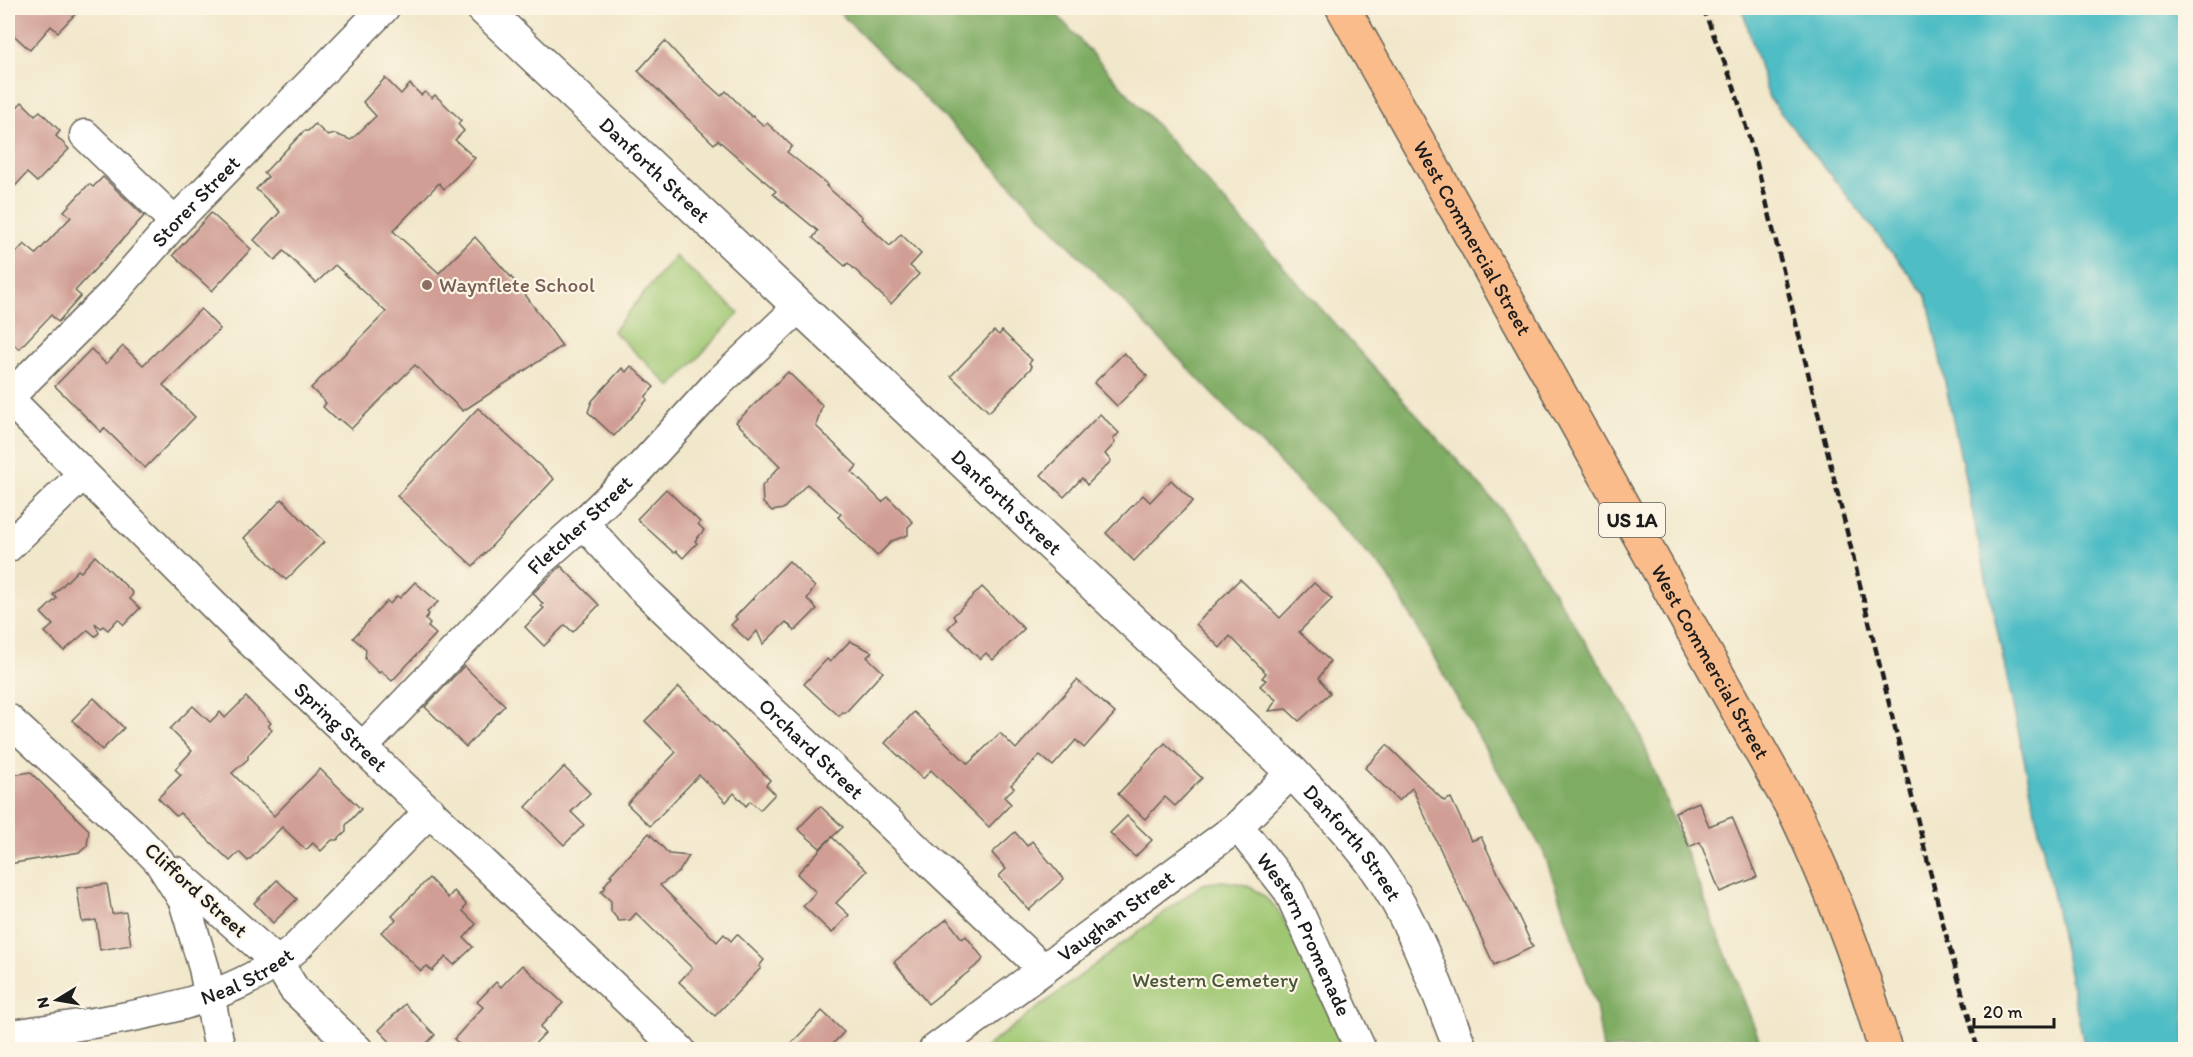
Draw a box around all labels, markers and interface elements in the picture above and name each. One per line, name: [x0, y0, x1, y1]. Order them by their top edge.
street label: Danforth Street: [594, 111, 716, 228]
street label: West Commercial Street: [1408, 136, 1537, 340]
street label: Storer Street: [146, 150, 245, 252]
place label: Waynflete School: [439, 272, 595, 297]
marker: Waynflete School: [420, 278, 434, 292]
street label: Danforth Street: [946, 444, 1067, 560]
street label: Fletcher Street: [521, 469, 637, 579]
road number: US 1A: [1599, 503, 1665, 537]
street label: West Commercial Street: [1646, 560, 1775, 763]
street label: Spring Street: [289, 676, 393, 777]
street label: Orchard Street: [754, 692, 869, 804]
street label: Danforth Street: [1298, 779, 1407, 905]
street label: Clifford Street: [140, 837, 253, 943]
street label: Western Promenade: [1252, 847, 1357, 1020]
street label: Vaughan Street: [1052, 864, 1179, 967]
street label: Neal Street: [197, 942, 298, 1010]
park label: Western Cemetery: [1132, 967, 1298, 992]
north arrow: [27, 970, 87, 1030]
scale bar: [1974, 991, 2054, 1029]
text: N: [32, 996, 53, 1010]
text: 20 m: [1983, 1001, 2023, 1023]

